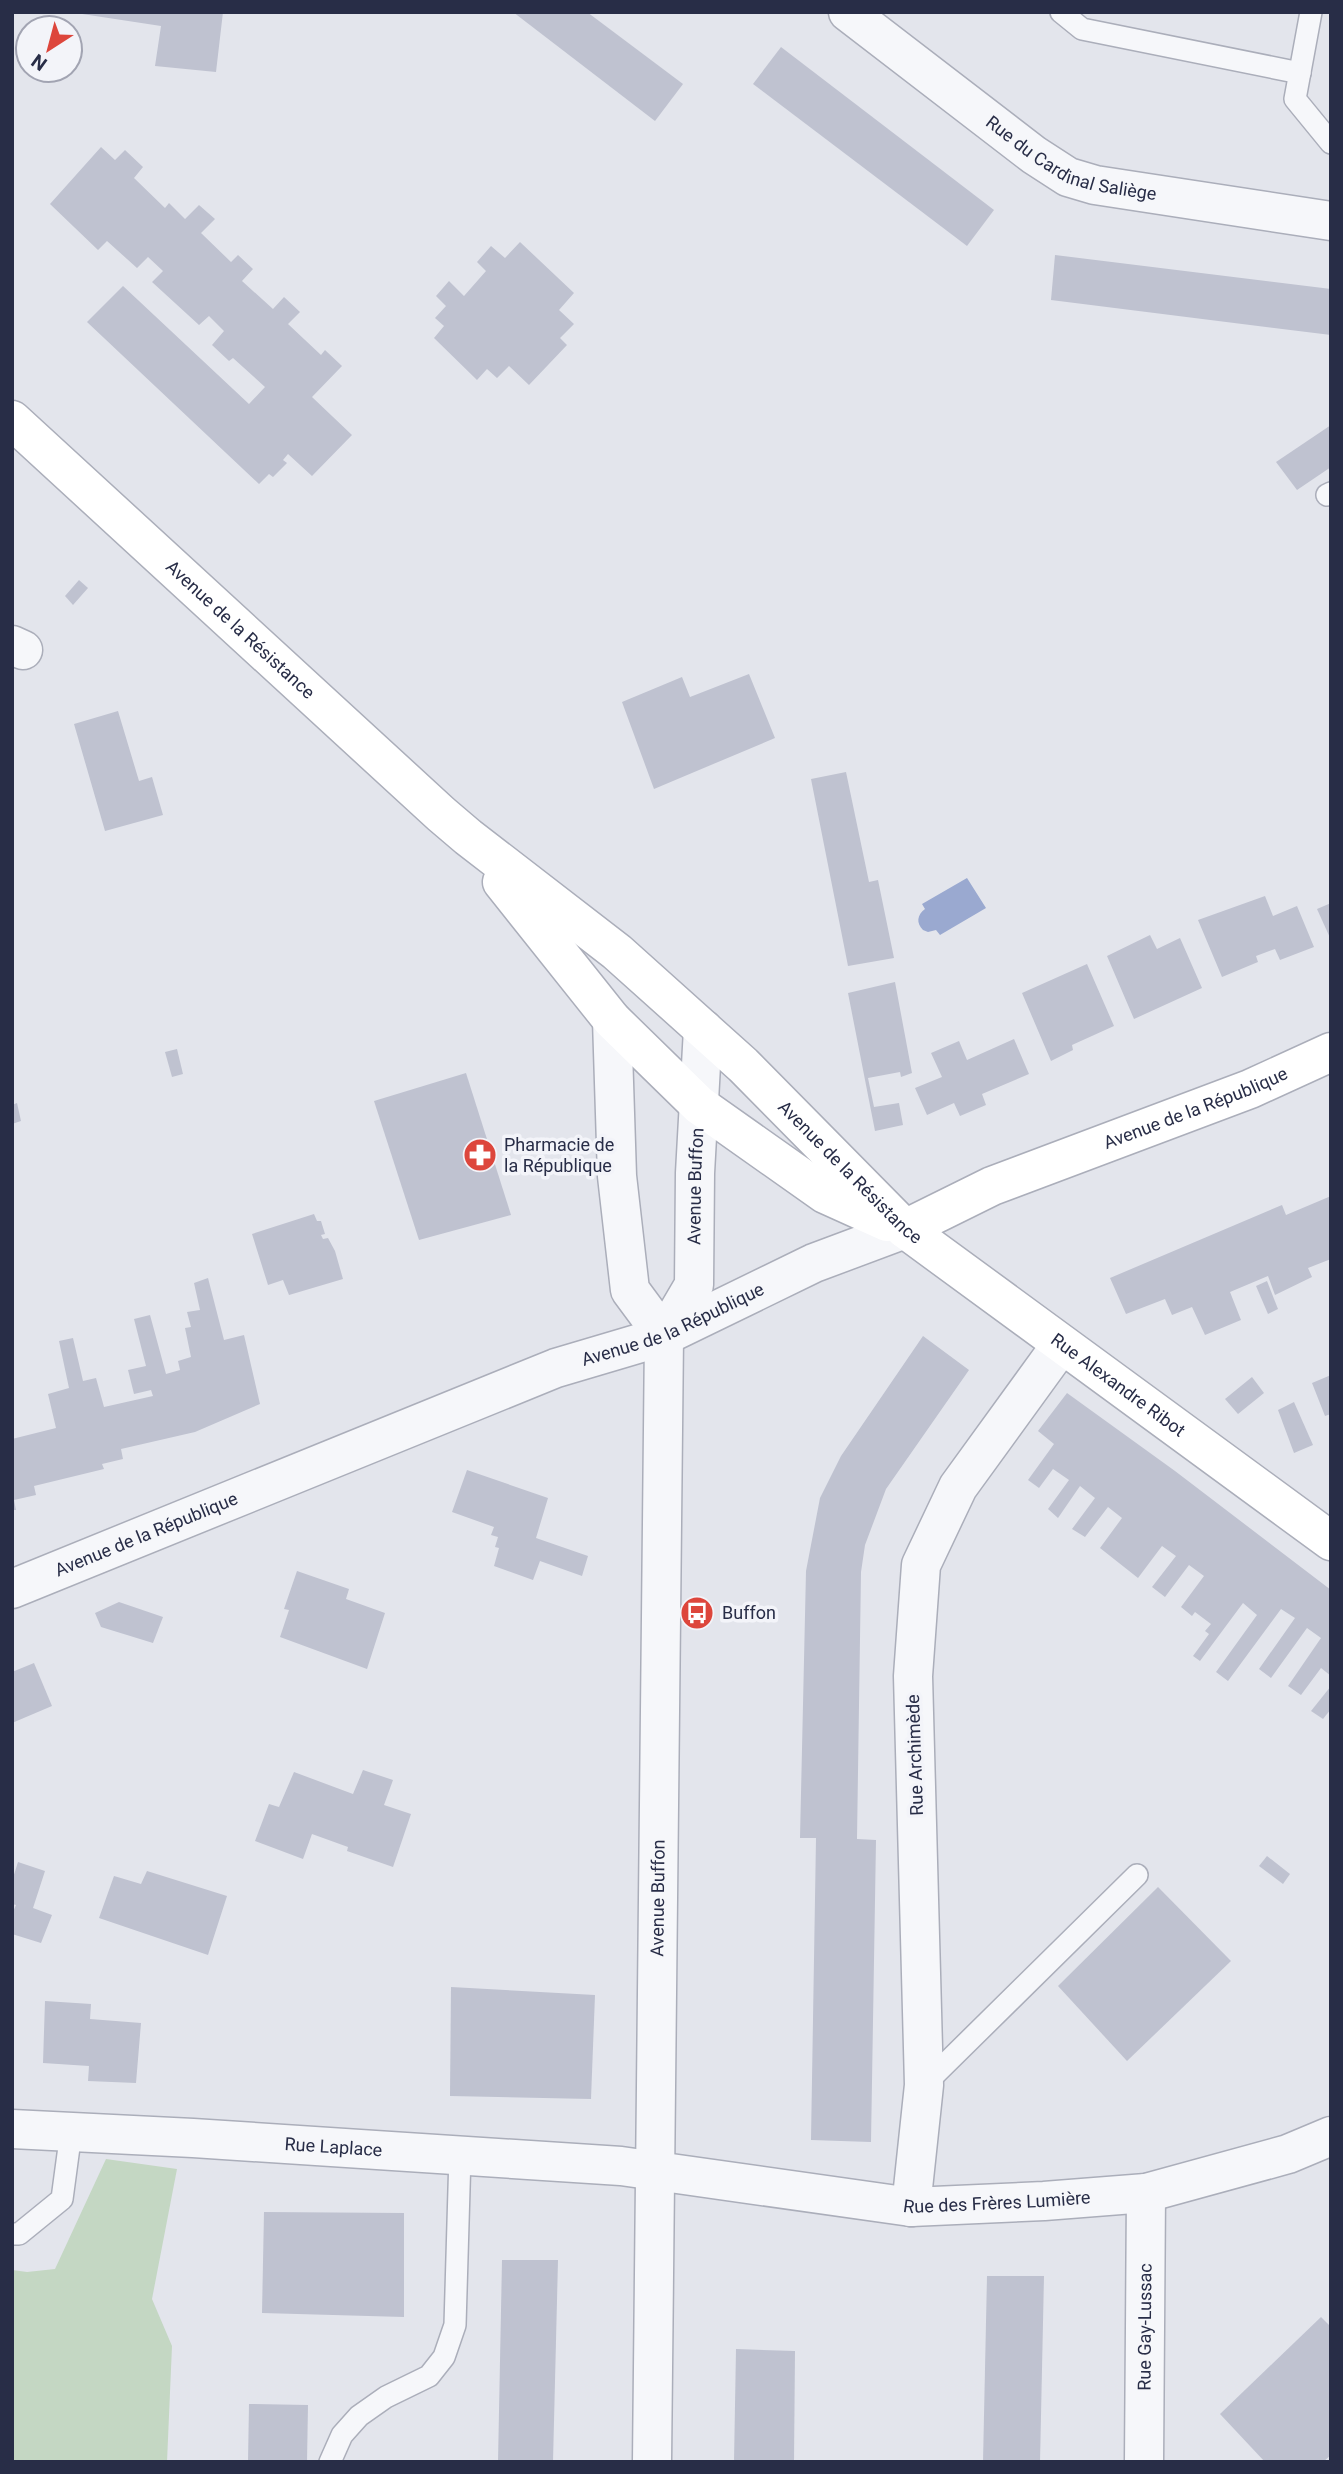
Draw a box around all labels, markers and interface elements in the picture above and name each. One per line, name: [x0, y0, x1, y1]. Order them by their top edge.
north arrow: [14, 14, 84, 84]
text: N: [27, 49, 51, 76]
street label: Rue du Cardinal Saliège: [982, 111, 1158, 204]
street label: Avenue de la Résistance: [162, 556, 319, 703]
street label: Avenue de la République: [1101, 1062, 1291, 1153]
street label: Avenue de la Résistance: [774, 1096, 926, 1248]
street label: Avenue Buffon: [683, 1127, 708, 1245]
place label: Pharmacie de la République: [504, 1134, 614, 1176]
pharmacy icon: Pharmacie de la République: [461, 1136, 499, 1174]
street label: Avenue de la République: [579, 1278, 767, 1370]
street label: Rue Alexandre Ribot: [1047, 1329, 1190, 1441]
street label: Avenue de la République: [52, 1487, 241, 1580]
bus stop icon: Buffon: [678, 1594, 716, 1632]
place label: Buffon: [722, 1602, 776, 1623]
street label: Rue Archimède: [902, 1694, 927, 1816]
street label: Avenue Buffon: [646, 1839, 669, 1957]
street label: Rue Laplace: [284, 2133, 383, 2160]
street label: Rue des Frères Lumière: [902, 2186, 1091, 2217]
street label: Rue Gay-Lussac: [1134, 2263, 1155, 2391]

